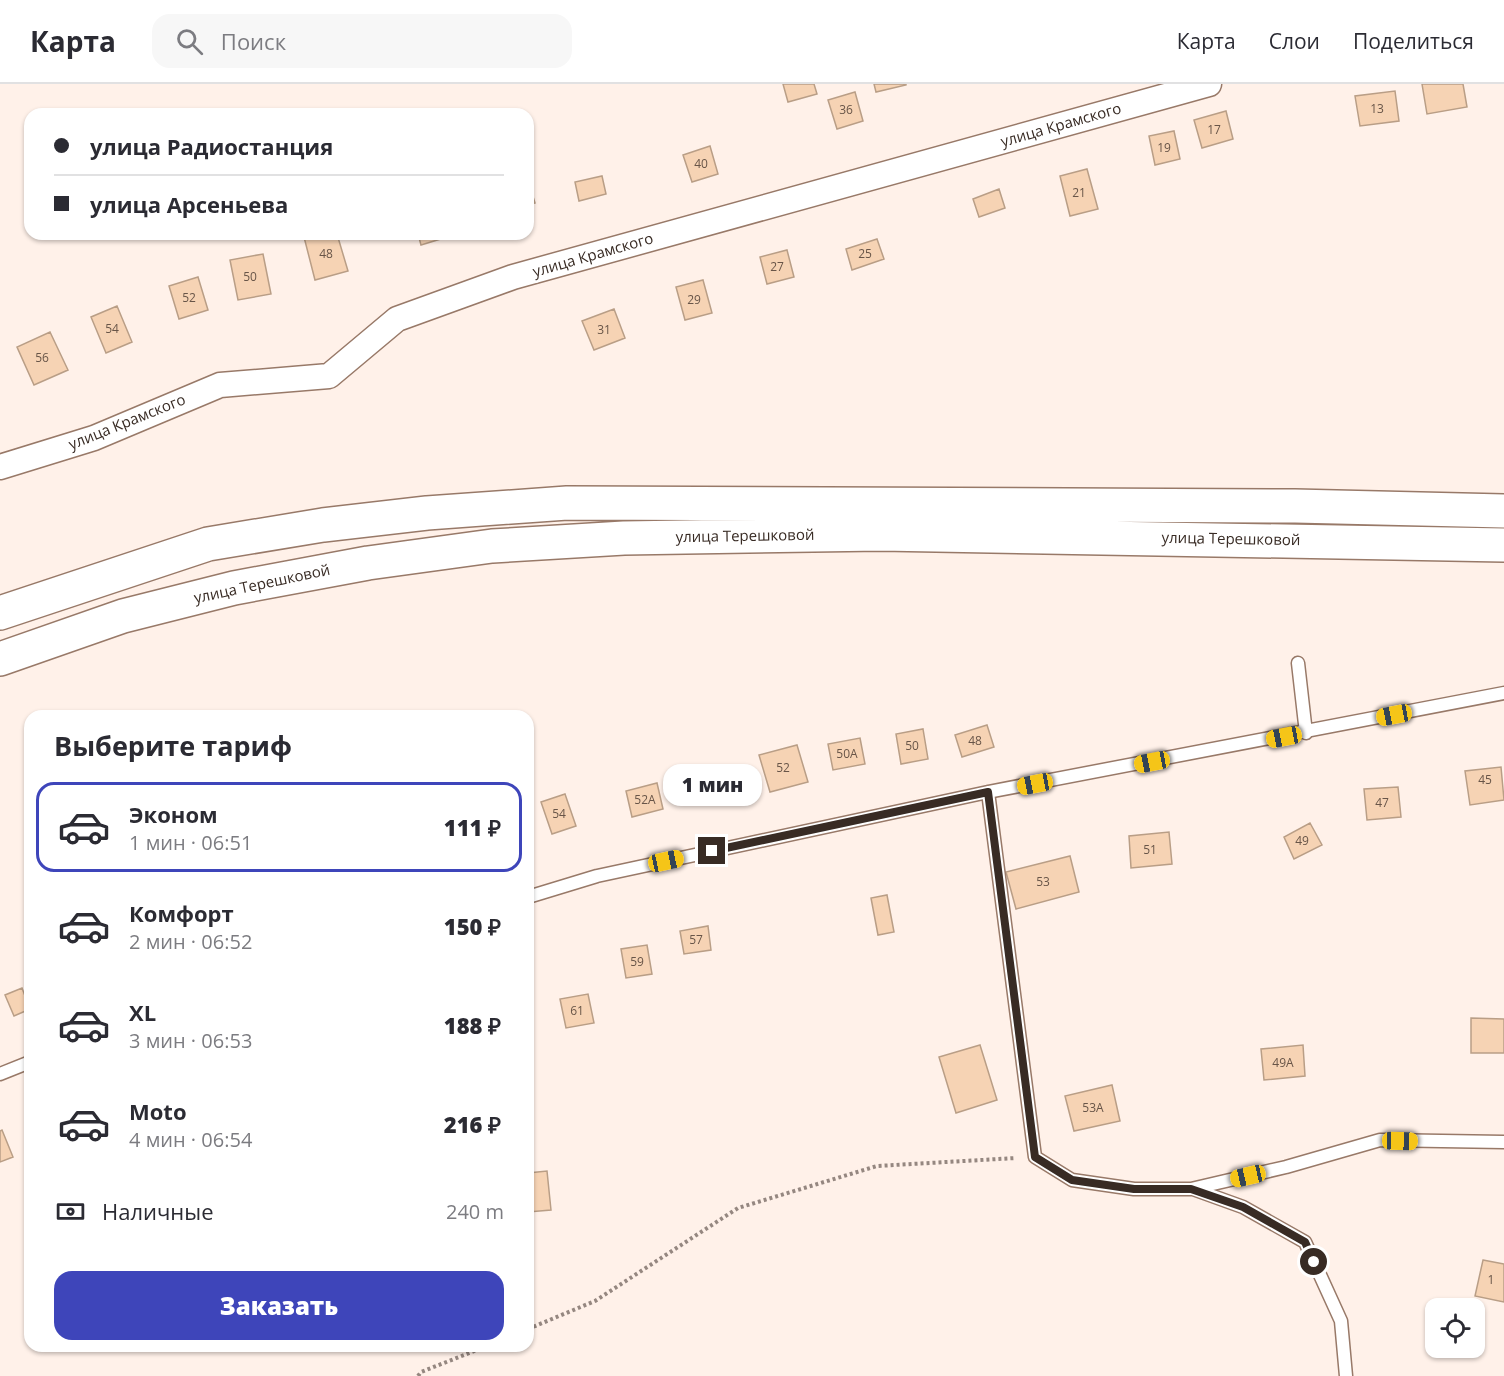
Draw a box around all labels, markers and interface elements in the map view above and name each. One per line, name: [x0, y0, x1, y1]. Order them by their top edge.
search box: [152, 14, 572, 68]
text: Карта: [30, 22, 116, 60]
icon: search: [173, 25, 206, 58]
text: Поиск: [221, 26, 286, 56]
text: Карта: [1177, 27, 1236, 55]
text: Слои: [1269, 27, 1320, 55]
text: Поделиться: [1353, 27, 1474, 55]
street label: улица Крамского: [998, 97, 1123, 151]
house number: 13: [1370, 100, 1384, 117]
house number: 36: [839, 101, 853, 118]
house number: 17: [1207, 121, 1221, 138]
text: улица Радиостанция: [90, 131, 333, 161]
house number: 19: [1157, 139, 1171, 156]
house number: 40: [694, 155, 708, 172]
house number: 21: [1072, 184, 1086, 201]
text: улица Арсеньева: [90, 189, 288, 219]
street label: улица Крамского: [530, 227, 655, 281]
house number: 48: [319, 245, 333, 262]
house number: 25: [858, 245, 872, 262]
house number: 27: [770, 258, 784, 275]
house number: 50: [243, 268, 257, 285]
house number: 52: [182, 289, 196, 306]
house number: 29: [687, 291, 701, 308]
house number: 54: [105, 320, 119, 337]
house number: 31: [597, 321, 611, 338]
house number: 56: [35, 349, 49, 366]
street label: улица Крамского: [65, 389, 188, 454]
street label: улица Терешковой: [675, 524, 815, 546]
street label: улица Терешковой: [1161, 527, 1301, 549]
street label: улица Терешковой: [192, 559, 332, 607]
car: [1375, 703, 1413, 727]
car: [1265, 725, 1303, 749]
text: Выберите тариф: [54, 727, 292, 764]
house number: 48: [968, 732, 982, 749]
house number: 50: [905, 737, 919, 754]
house number: 50А: [836, 745, 858, 762]
car: [1133, 750, 1171, 774]
house number: 52: [776, 759, 790, 776]
callout: 1 мин: [662, 764, 762, 806]
text: 1 мин: [682, 771, 743, 798]
house number: 45: [1478, 771, 1492, 788]
car: [1016, 772, 1054, 796]
house number: 52А: [634, 791, 656, 808]
house number: 47: [1375, 794, 1389, 811]
text: Эконом: [129, 799, 218, 829]
icon: car: [57, 800, 111, 854]
house number: 54: [552, 805, 566, 822]
text: 111 ₽: [444, 812, 501, 842]
text: 1 мин · 06:51: [129, 829, 252, 856]
house number: 49: [1295, 832, 1309, 849]
route end: [698, 837, 725, 864]
house number: 51: [1143, 841, 1157, 858]
car: [647, 848, 685, 874]
house number: 53: [1036, 873, 1050, 890]
text: Комфорт: [129, 898, 234, 928]
icon: car: [57, 899, 111, 953]
text: 150 ₽: [444, 911, 501, 941]
text: 2 мин · 06:52: [129, 928, 252, 955]
house number: 57: [689, 931, 703, 948]
house number: 59: [630, 953, 644, 970]
text: XL: [129, 997, 156, 1027]
icon: car: [57, 998, 111, 1052]
house number: 61: [570, 1002, 584, 1019]
text: 188 ₽: [444, 1010, 501, 1040]
text: 3 мин · 06:53: [129, 1027, 252, 1054]
house number: 49А: [1272, 1054, 1294, 1071]
text: Moto: [129, 1096, 187, 1126]
icon: car: [57, 1097, 111, 1151]
house number: 53А: [1082, 1099, 1104, 1116]
text: 216 ₽: [444, 1109, 501, 1139]
text: 4 мин · 06:54: [129, 1126, 252, 1153]
car: [1382, 1132, 1418, 1150]
car: [1228, 1163, 1268, 1189]
icon: cash: [54, 1195, 87, 1228]
text: Наличные: [102, 1196, 214, 1226]
text: 240 m: [446, 1198, 504, 1225]
route start: [1300, 1248, 1327, 1275]
button: Заказать: [54, 1271, 504, 1340]
house number: 1: [1488, 1271, 1494, 1288]
map controls: [1425, 1298, 1485, 1358]
button: locate: [1425, 1298, 1485, 1358]

